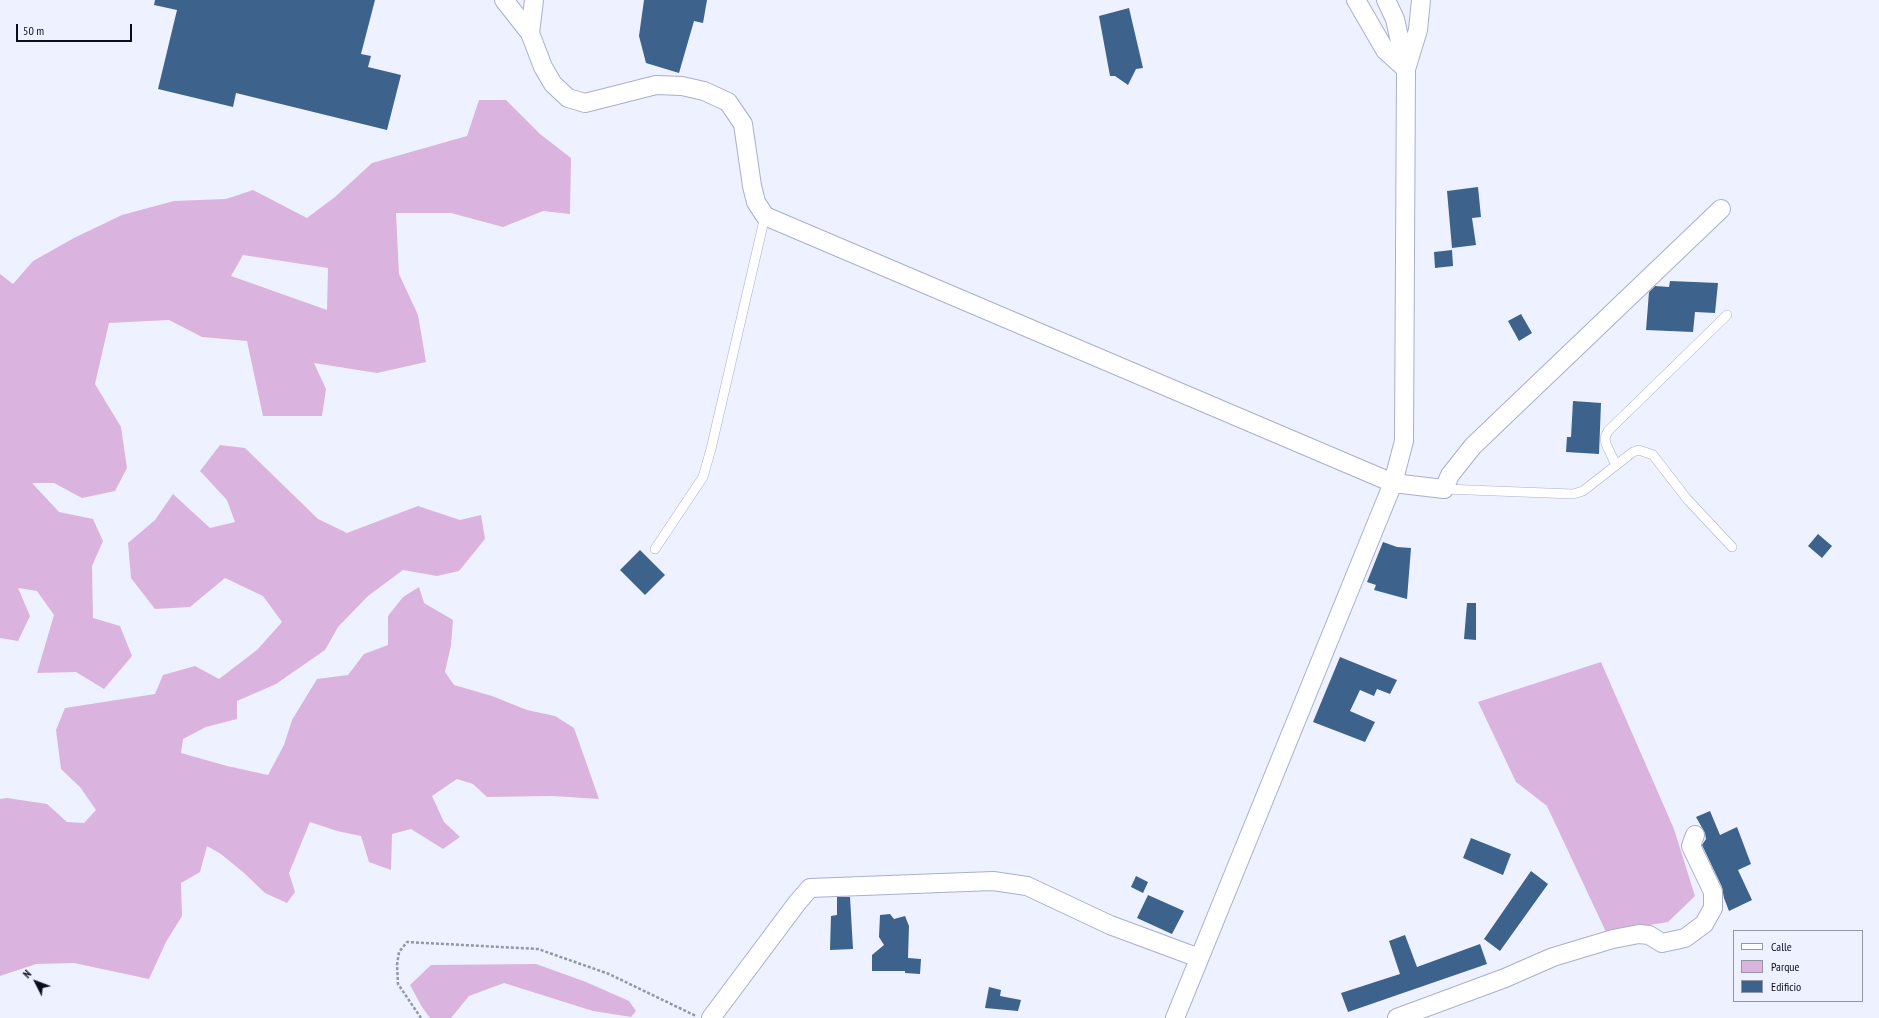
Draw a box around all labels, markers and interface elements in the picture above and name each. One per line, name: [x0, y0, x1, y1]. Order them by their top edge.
scale bar: [18, 16, 134, 42]
text: 50 m: [23, 23, 44, 38]
legend: [1733, 930, 1863, 1002]
text: Calle: [1771, 939, 1792, 954]
text: Parque: [1771, 959, 1800, 974]
north arrow: [16, 962, 56, 1002]
text: N: [20, 967, 34, 981]
text: Edificio: [1771, 979, 1801, 994]

